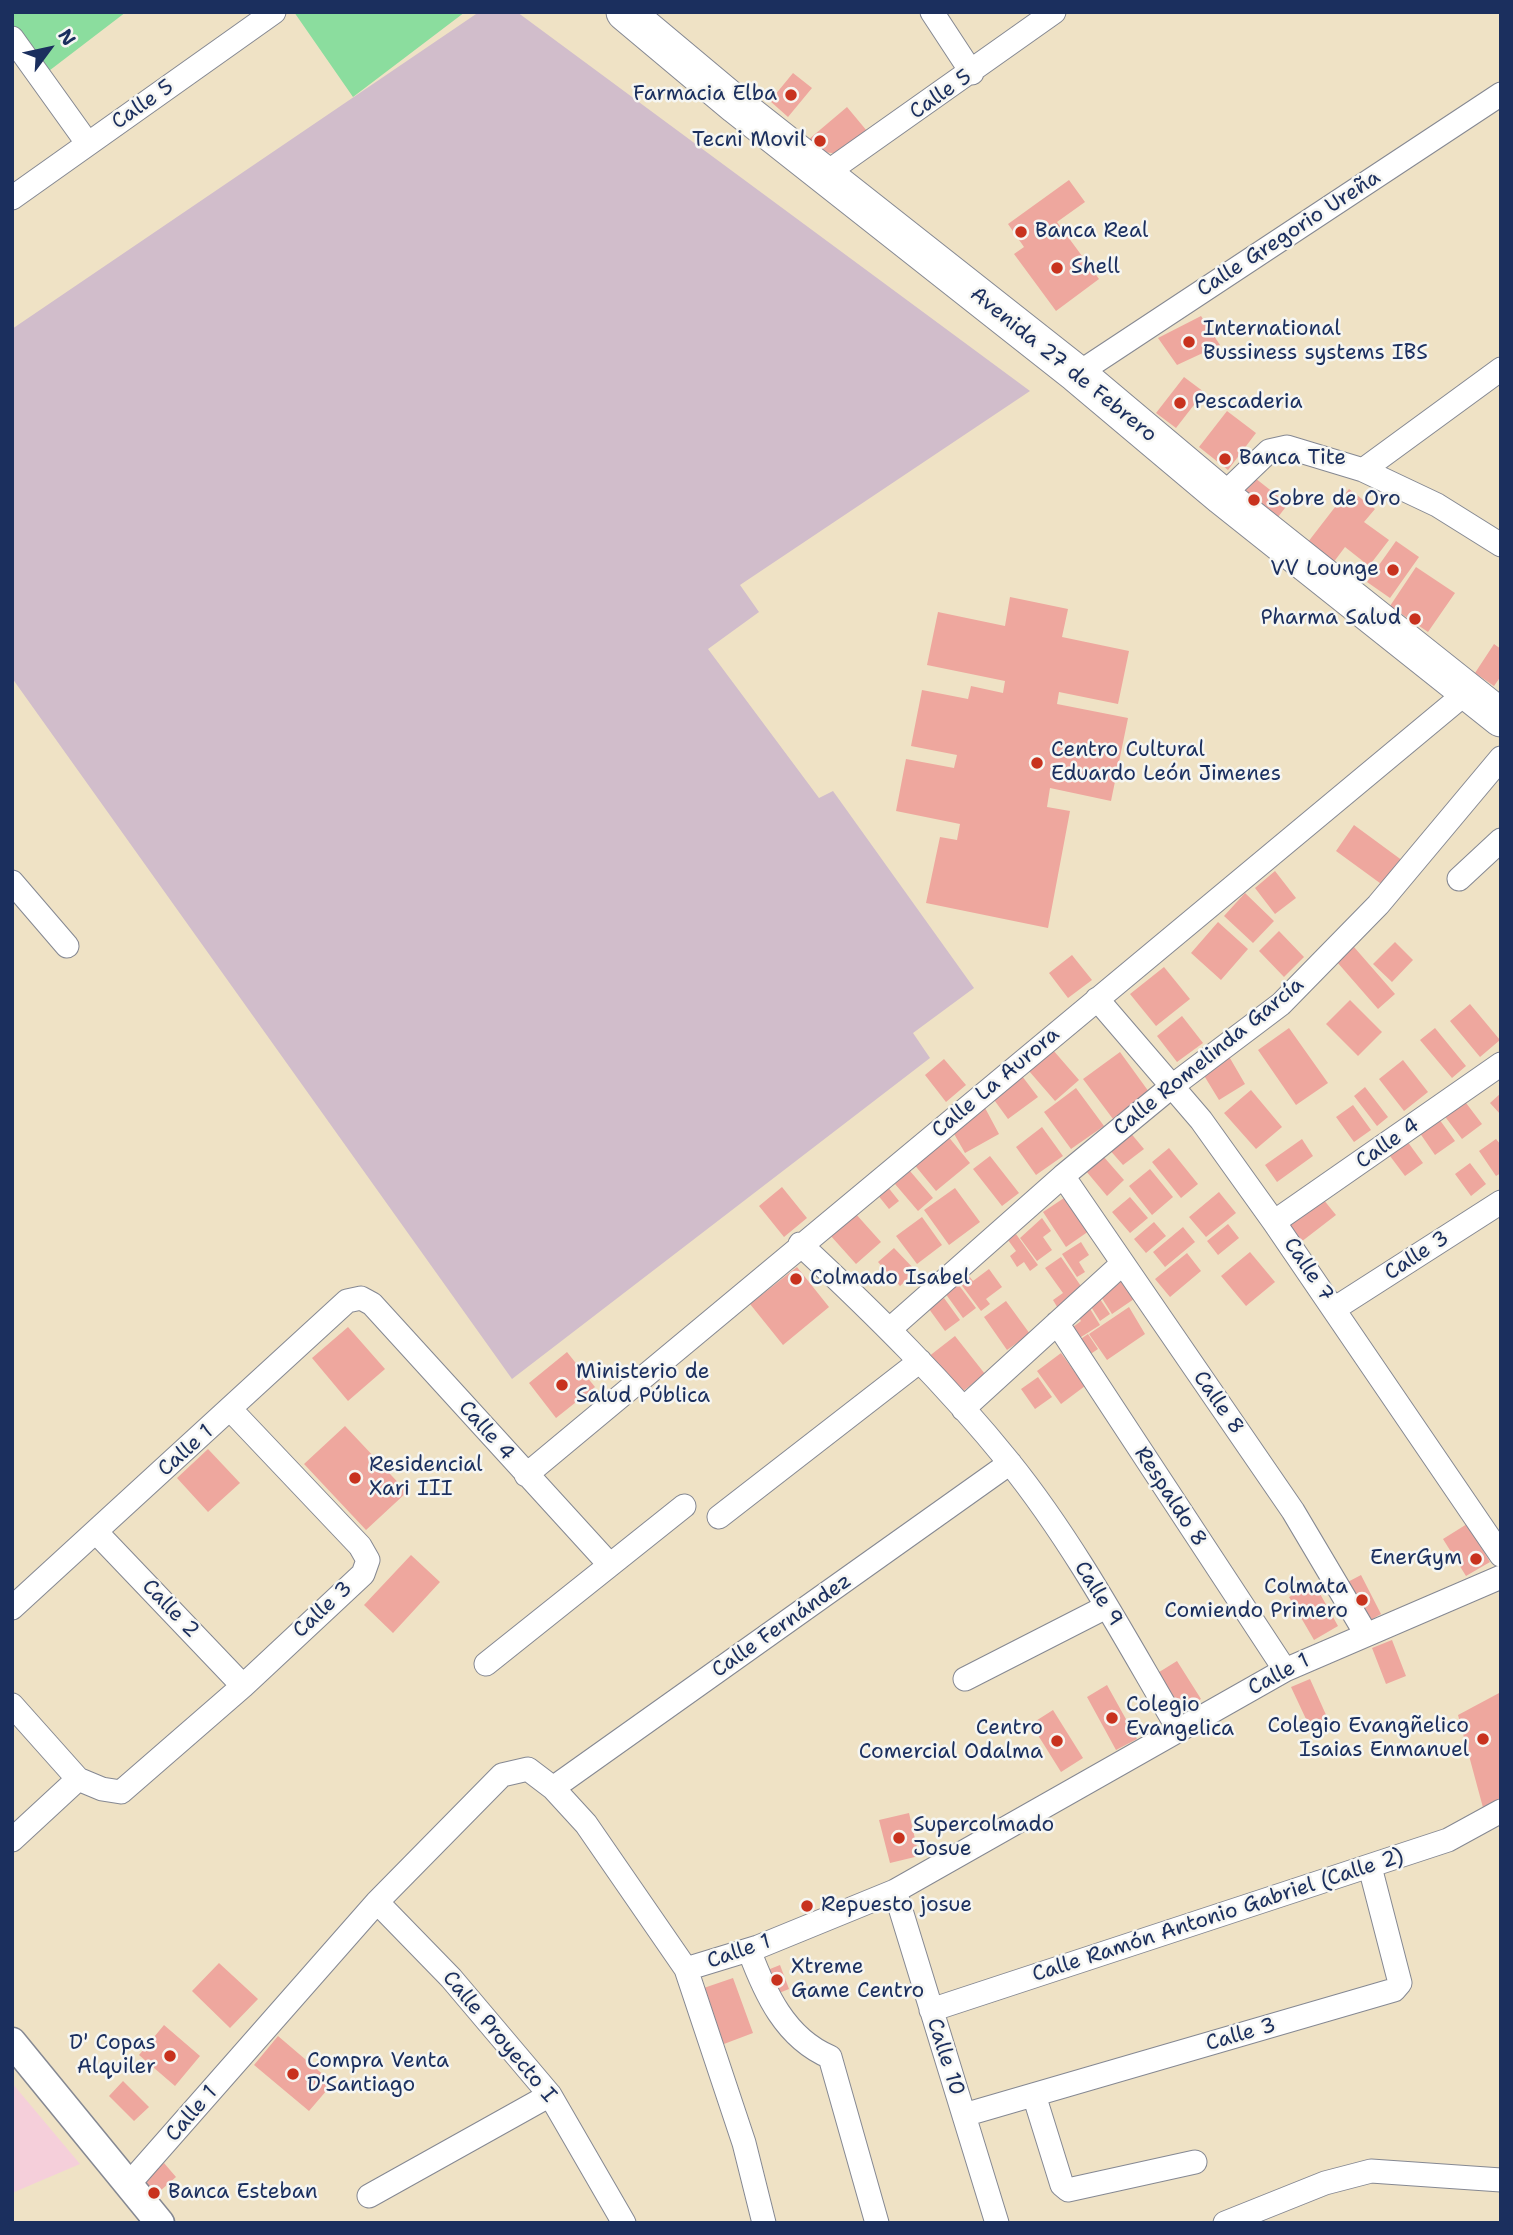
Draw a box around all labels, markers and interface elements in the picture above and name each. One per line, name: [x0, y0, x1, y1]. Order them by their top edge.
north arrow: [14, 14, 84, 84]
text: N: [52, 24, 82, 50]
street label: Calle 5: [905, 65, 977, 125]
street label: Calle 5: [107, 75, 179, 135]
place label: Farmacia Elba: [633, 82, 777, 108]
marker: Farmacia Elba: [783, 87, 799, 103]
place label: Tecni Movil: [692, 128, 806, 154]
marker: Tecni Movil: [812, 133, 828, 149]
street label: Calle Gregorio Ureña: [1193, 165, 1385, 303]
place label: Banca Real: [1035, 219, 1148, 245]
marker: Banca Real: [1013, 224, 1029, 240]
place label: Shell: [1071, 255, 1120, 281]
marker: Shell: [1049, 260, 1065, 276]
street label: Avenida 27 de Febrero: [965, 282, 1161, 448]
place label: International Bussiness systems IBS: [1203, 317, 1428, 367]
marker: International Bussiness systems IBS: [1181, 334, 1197, 350]
place label: Pescaderia: [1194, 390, 1303, 416]
marker: Pescaderia: [1172, 395, 1188, 411]
place label: Banca Tite: [1239, 446, 1346, 472]
marker: Banca Tite: [1217, 451, 1233, 467]
place label: Sobre de Oro: [1268, 487, 1401, 513]
marker: Sobre de Oro: [1246, 492, 1262, 508]
place label: VV Lounge: [1270, 557, 1379, 583]
marker: VV Lounge: [1385, 562, 1401, 578]
place label: Pharma Salud: [1260, 606, 1401, 632]
marker: Pharma Salud: [1407, 611, 1423, 627]
place label: Centro Cultural Eduardo León Jimenes: [1051, 738, 1281, 788]
marker: Centro Cultural Eduardo León Jimenes: [1029, 755, 1045, 771]
street label: Calle Romelinda García: [1109, 972, 1309, 1142]
street label: Calle La Aurora: [927, 1022, 1065, 1144]
street label: Calle 4: [1351, 1113, 1425, 1175]
street label: Calle 3: [1380, 1226, 1454, 1286]
street label: Calle 7: [1277, 1233, 1339, 1307]
place label: Colmado Isabel: [810, 1266, 970, 1292]
marker: Colmado Isabel: [788, 1271, 804, 1287]
place label: Ministerio de Salud Pública: [576, 1360, 710, 1410]
street label: Calle 8: [1187, 1366, 1249, 1440]
marker: Ministerio de Salud Pública: [554, 1377, 570, 1393]
street label: Calle 4: [453, 1396, 519, 1466]
street label: Calle 1: [153, 1420, 219, 1482]
street label: Respaldo 8: [1128, 1442, 1212, 1552]
place label: Residencial Xari III: [369, 1453, 483, 1503]
marker: Residencial Xari III: [347, 1470, 363, 1486]
place label: EnerGym: [1370, 1546, 1462, 1572]
marker: EnerGym: [1468, 1551, 1484, 1567]
street label: Calle 9: [1068, 1557, 1128, 1631]
street label: Calle Fernández: [707, 1569, 857, 1683]
street label: Calle 2: [136, 1574, 204, 1644]
place label: Colmata Comiendo Primero: [1164, 1575, 1348, 1625]
street label: Calle 3: [288, 1576, 358, 1644]
marker: Colmata Comiendo Primero: [1354, 1592, 1370, 1608]
street label: Calle 1: [1244, 1648, 1314, 1702]
place label: Colegio Evangelica: [1126, 1693, 1234, 1743]
marker: Colegio Evangelica: [1104, 1710, 1120, 1726]
place label: Colegio Evangñelico Isaias Enmanuel: [1267, 1714, 1469, 1764]
place label: Centro Comercial Odalma: [859, 1716, 1043, 1766]
marker: Colegio Evangñelico Isaias Enmanuel: [1475, 1731, 1491, 1747]
marker: Centro Comercial Odalma: [1049, 1733, 1065, 1749]
place label: Supercolmado Josue: [913, 1813, 1054, 1863]
marker: Supercolmado Josue: [891, 1830, 907, 1846]
street label: Calle Ramón Antonio Gabriel (Calle 2): [1029, 1844, 1407, 1988]
place label: Repuesto josue: [821, 1893, 972, 1919]
marker: Repuesto josue: [799, 1898, 815, 1914]
street label: Calle 1: [704, 1929, 774, 1975]
place label: Xtreme Game Centro: [791, 1955, 924, 2005]
street label: Calle Proyecto I: [437, 1966, 561, 2108]
marker: Xtreme Game Centro: [769, 1972, 785, 1988]
street label: Calle 3: [1203, 2013, 1279, 2057]
street label: Calle 10: [921, 2015, 969, 2099]
place label: D' Copas Alquiler: [69, 2031, 156, 2081]
marker: D' Copas Alquiler: [162, 2048, 178, 2064]
place label: Compra Venta D'Santiago: [307, 2049, 449, 2099]
marker: Compra Venta D'Santiago: [285, 2066, 301, 2082]
street label: Calle 1: [161, 2081, 223, 2147]
place label: Banca Esteban: [168, 2180, 318, 2206]
marker: Banca Esteban: [146, 2185, 162, 2201]

